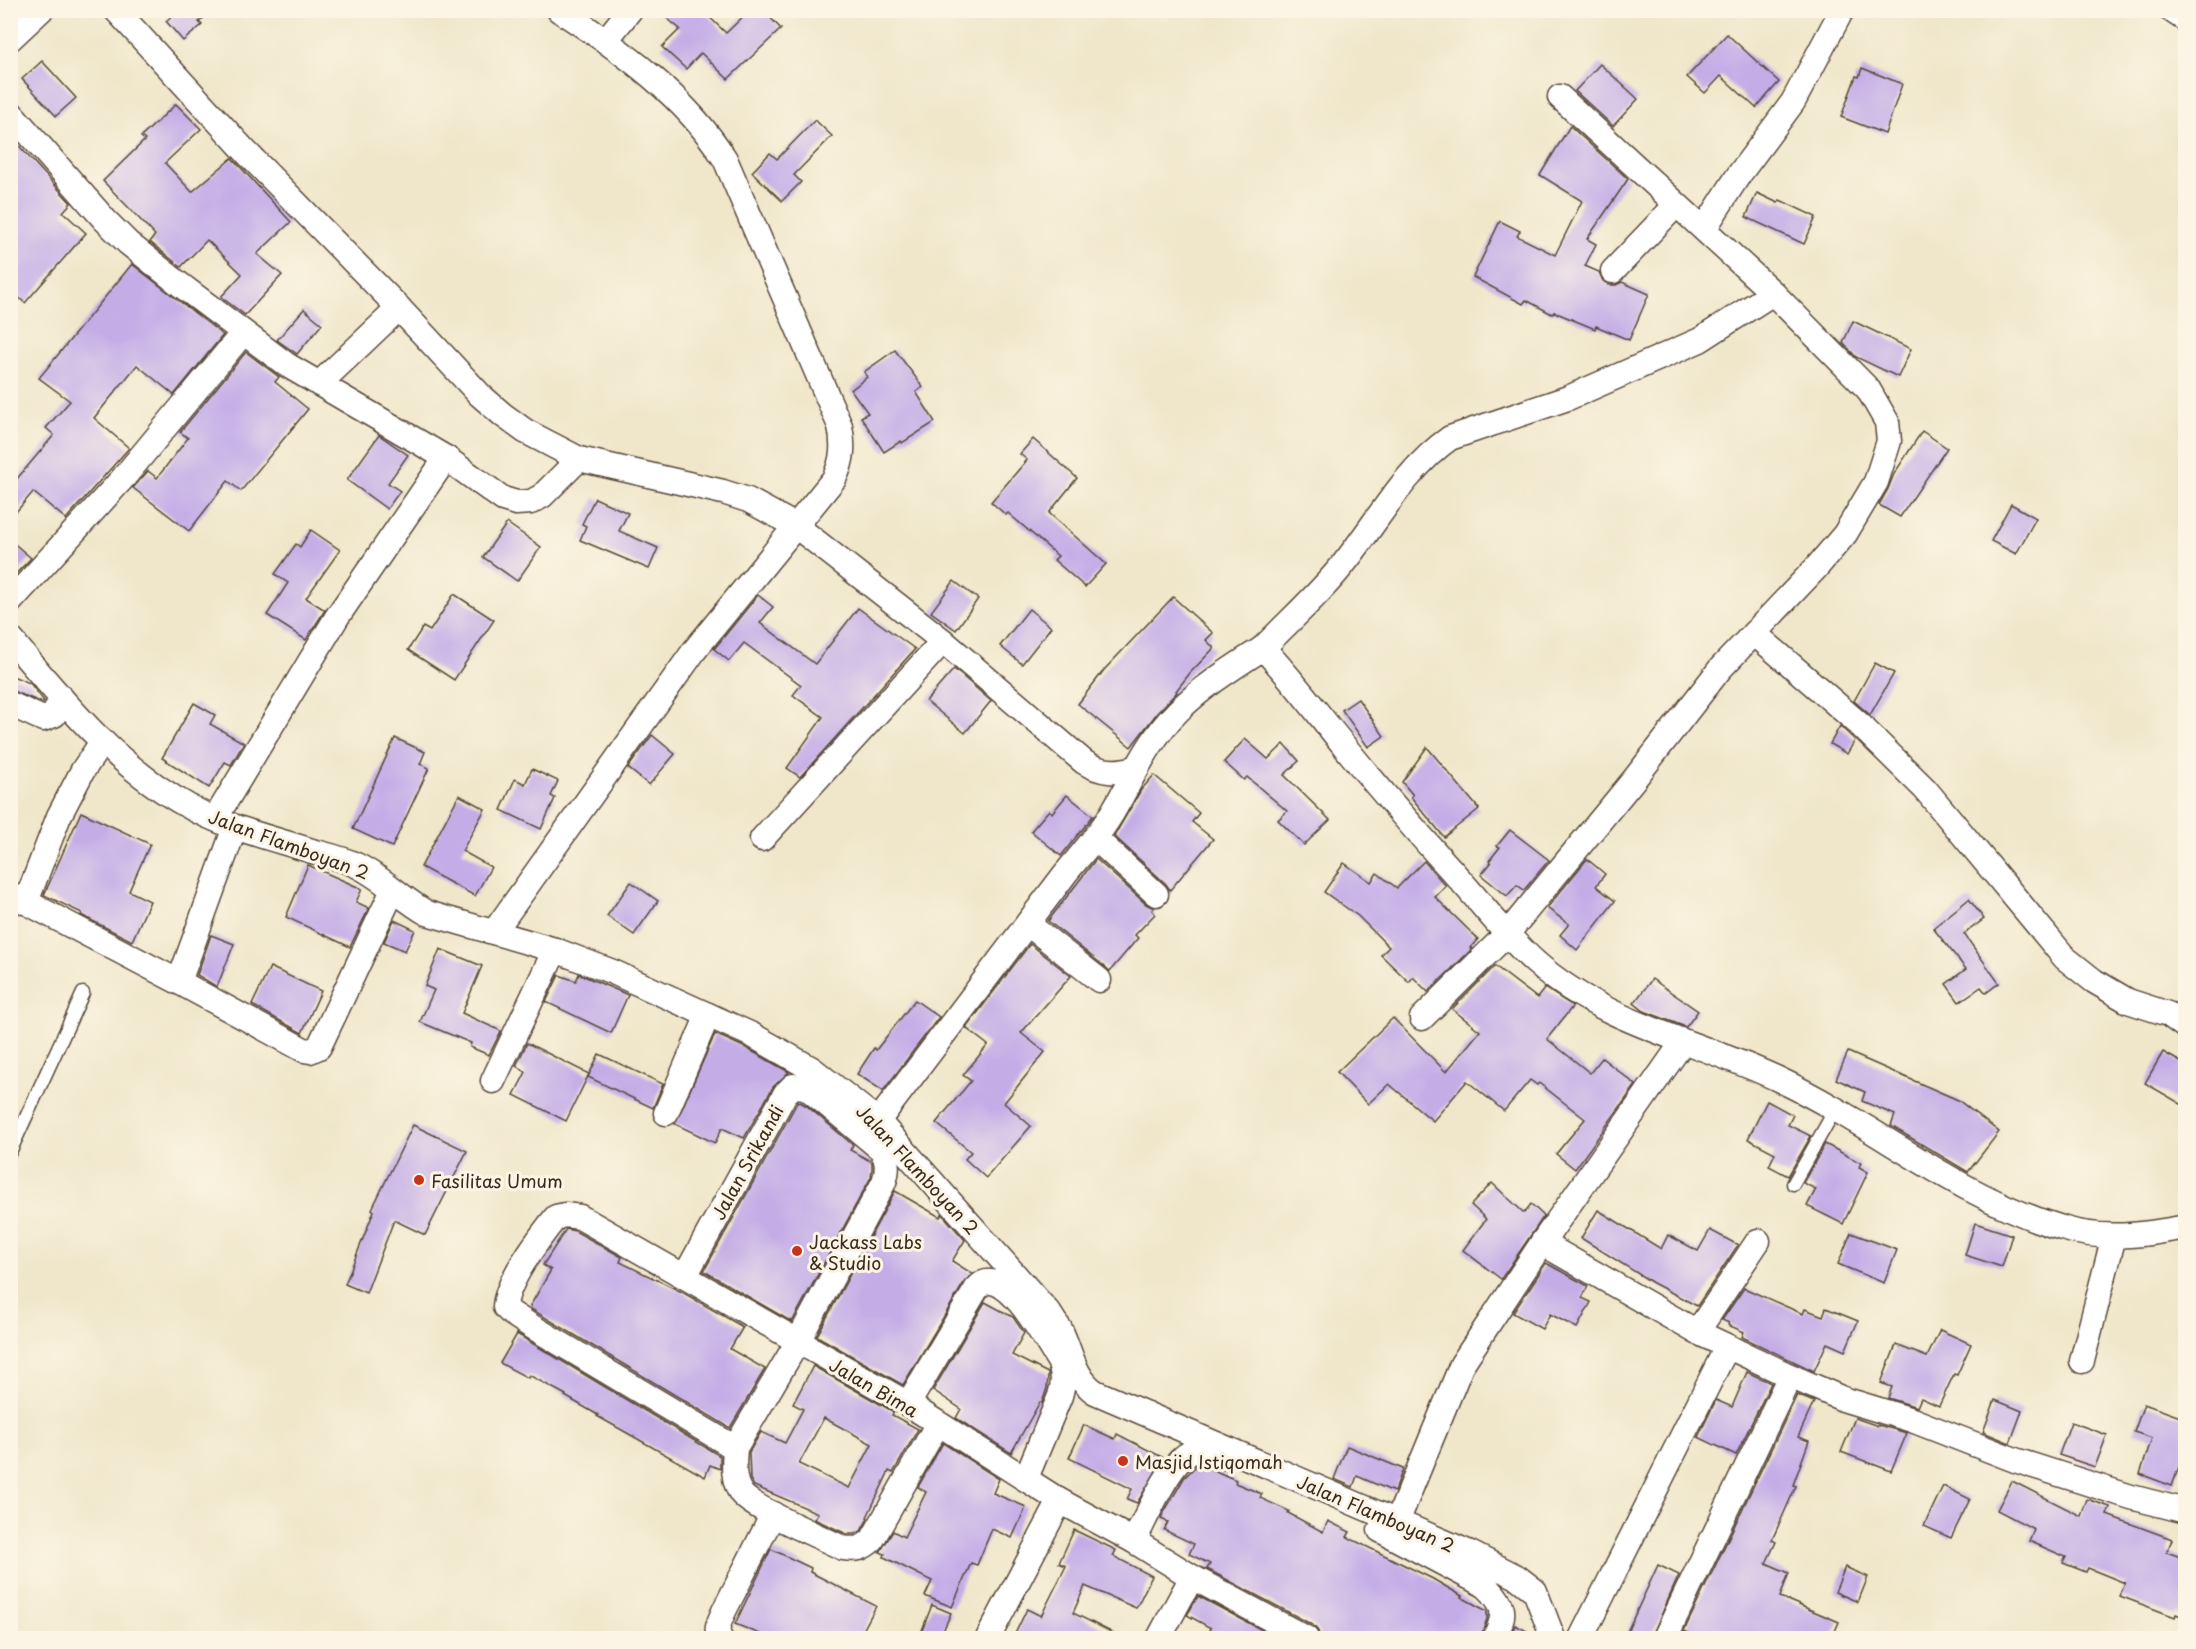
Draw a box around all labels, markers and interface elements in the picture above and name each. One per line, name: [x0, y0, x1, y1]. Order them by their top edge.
street label: Jalan Flamboyan 2: [205, 802, 373, 886]
street label: Jalan Flamboyan 2: [850, 1098, 986, 1240]
street label: Jalan Srikandi: [704, 1100, 790, 1224]
place label: Fasilitas Umum: [431, 1167, 563, 1194]
marker: Fasilitas Umum: [412, 1173, 426, 1187]
place label: Jackass Labs & Studio: [809, 1228, 922, 1276]
marker: Jackass Labs & Studio: [790, 1244, 804, 1258]
street label: Jalan Bima: [825, 1351, 924, 1424]
place label: Masjid Istiqomah: [1135, 1448, 1283, 1475]
marker: Masjid Istiqomah: [1116, 1454, 1130, 1468]
street label: Jalan Flamboyan 2: [1293, 1468, 1459, 1558]

